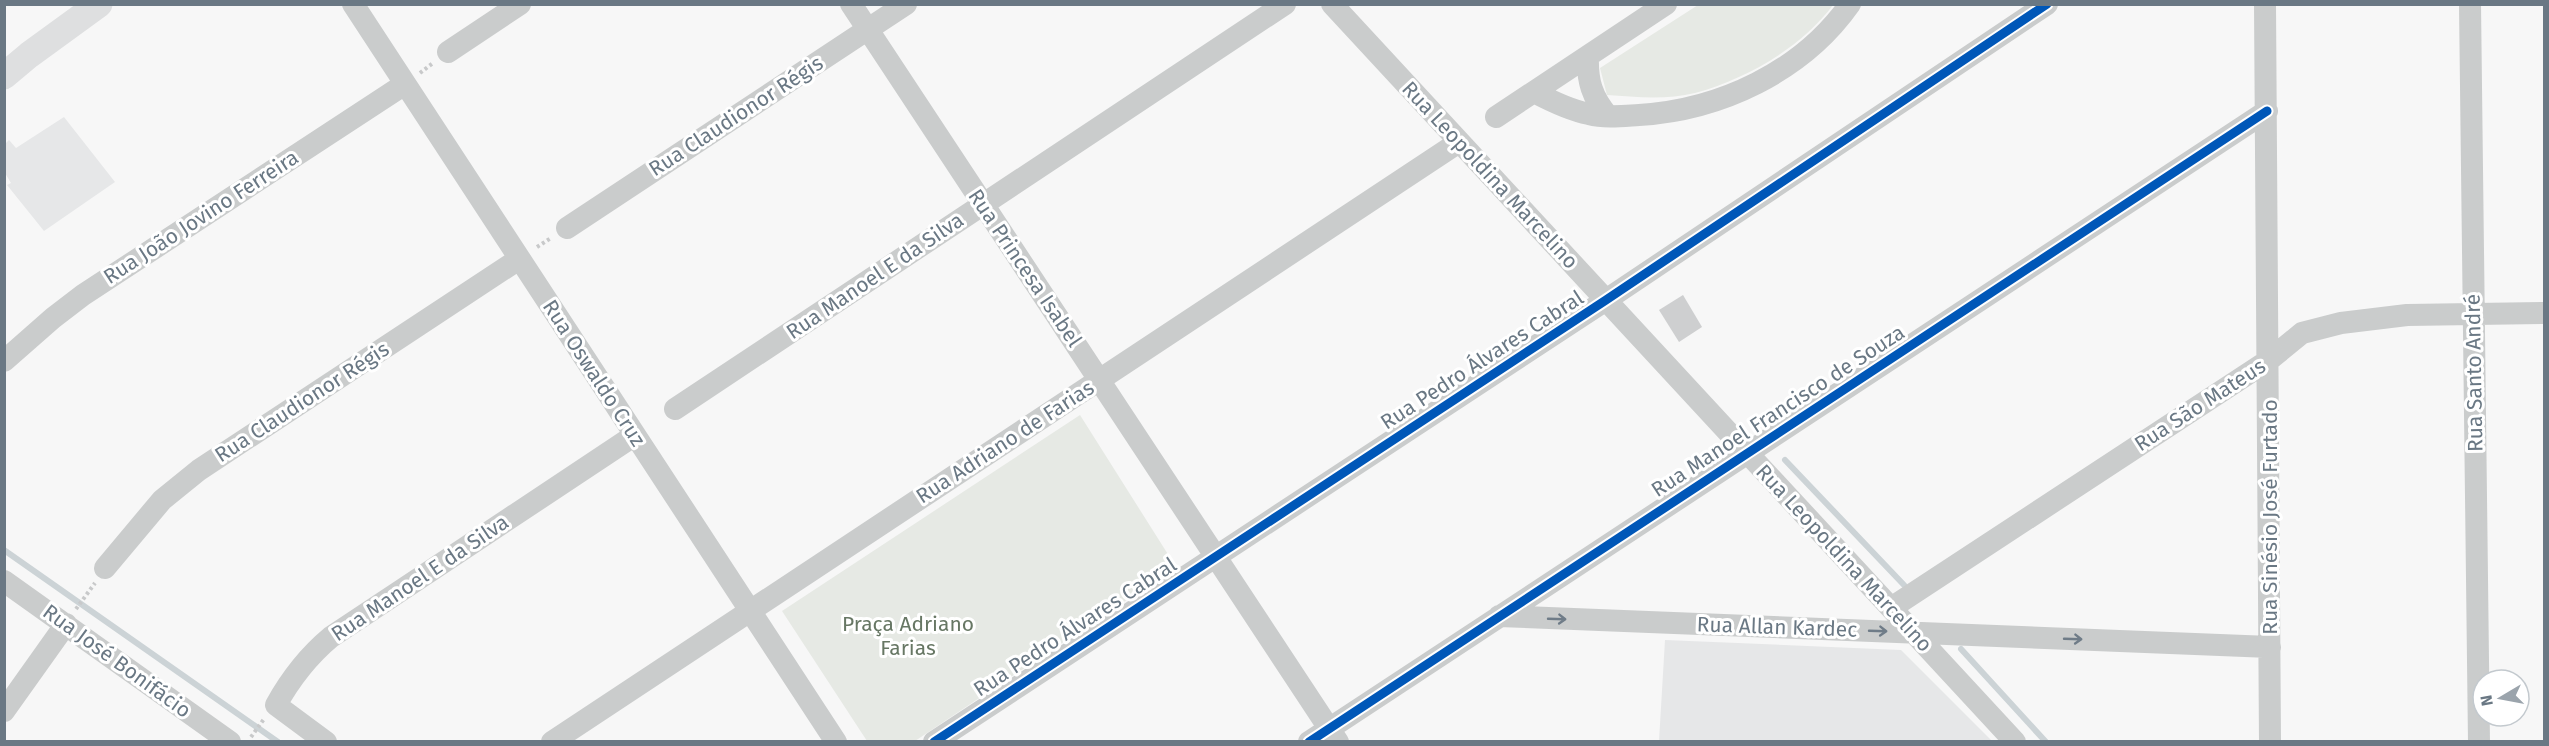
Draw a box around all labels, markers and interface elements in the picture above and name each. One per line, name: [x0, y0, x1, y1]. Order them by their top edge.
street label: Rua Claudionor Régis: [644, 50, 828, 182]
street label: Rua Leopoldina Marcelino: [1396, 76, 1584, 274]
street label: Rua João Jovino Ferreira: [99, 144, 303, 290]
street label: Rua Princesa Isabel: [963, 184, 1087, 352]
street label: Rua Manoel E da Silva: [781, 207, 969, 345]
street label: Rua Pedro Álvares Cabral: [1376, 285, 1588, 435]
street label: Rua Santo André: [2460, 294, 2488, 452]
street label: Rua Oswaldo Cruz: [537, 295, 651, 451]
street label: Rua Manoel Francisco de Souza: [1646, 319, 1910, 503]
street label: Rua Claudionor Régis: [210, 336, 394, 468]
street label: Rua São Mateus: [2130, 353, 2271, 457]
street label: Rua Adriano de Farias: [911, 375, 1099, 509]
street label: Rua Sinésio José Furtado: [2257, 399, 2283, 635]
street label: Rua Leopoldina Marcelino: [1750, 459, 1938, 657]
street label: Rua Manoel E da Silva: [326, 509, 514, 647]
street label: Rua Pedro Álvares Cabral: [969, 552, 1181, 702]
street label: Rua José Bonifácio: [38, 598, 196, 724]
park label: Praça Adriano Farias: [842, 611, 974, 661]
street label: Rua Allan Kardec: [1696, 611, 1858, 643]
one-way arrow: [1547, 613, 1567, 624]
one-way arrow: [1867, 626, 1887, 637]
one-way arrow: [2062, 633, 2082, 645]
north arrow: [2471, 668, 2531, 728]
text: N: [2476, 694, 2497, 707]

